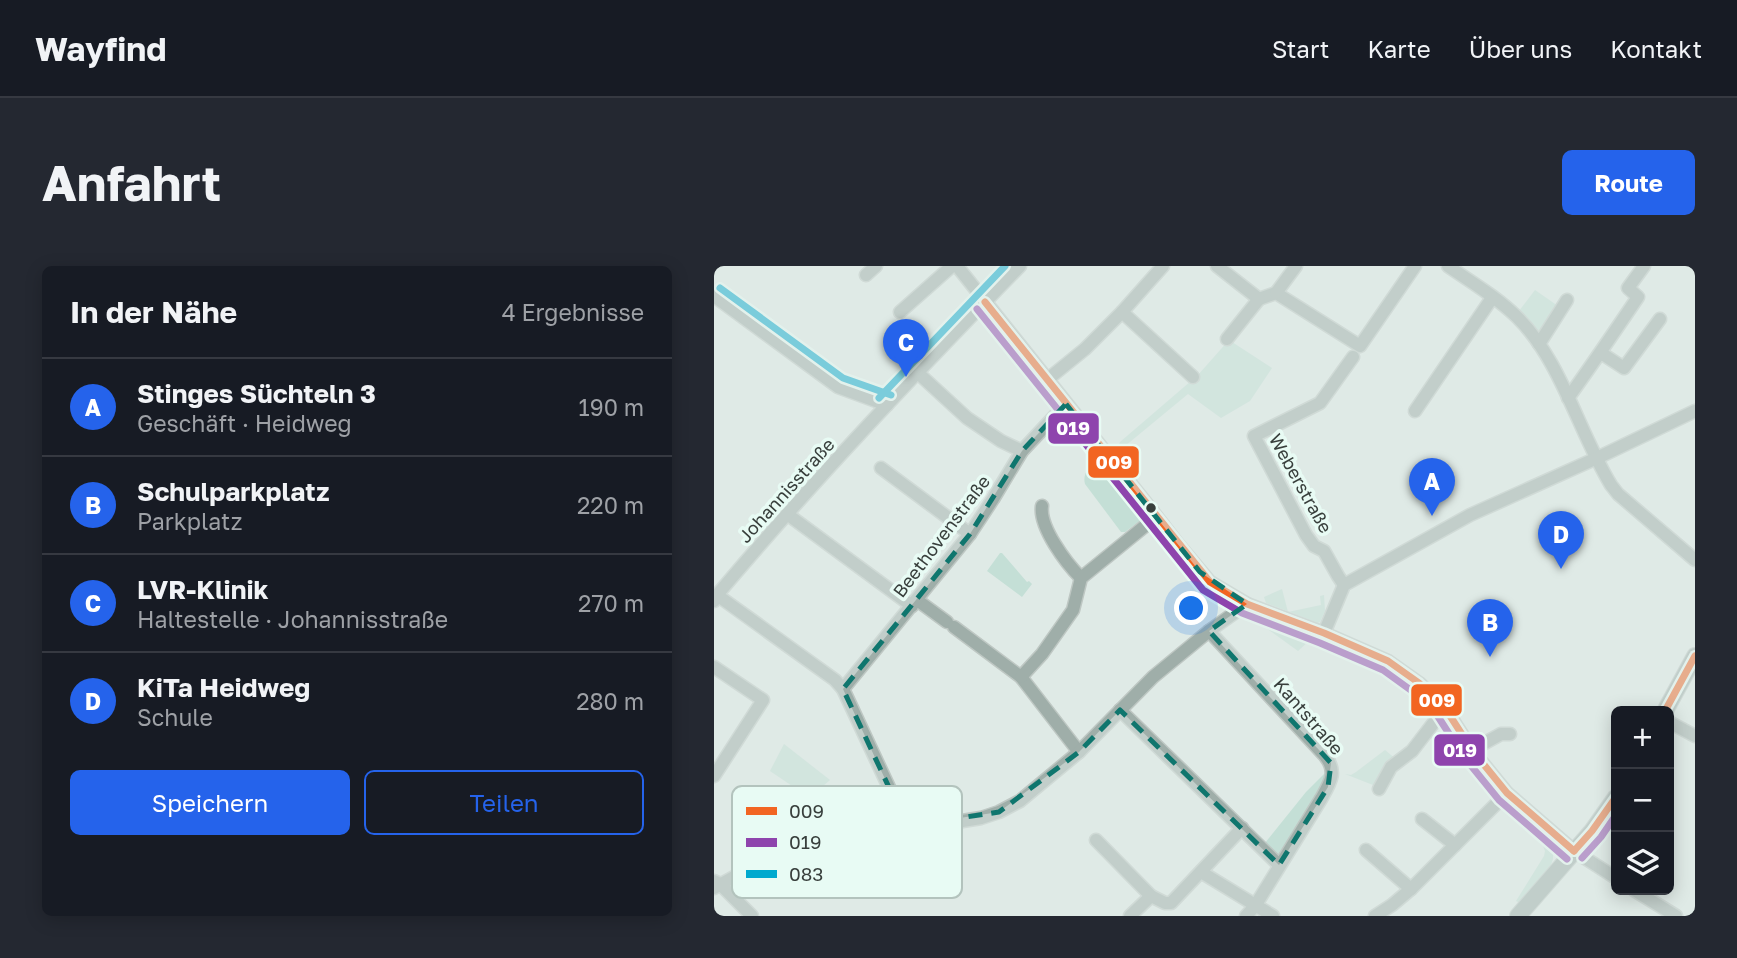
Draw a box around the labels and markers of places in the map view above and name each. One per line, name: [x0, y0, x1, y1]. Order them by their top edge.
pin: C: [883, 319, 929, 377]
pin: A: [1409, 458, 1455, 516]
unlabelled marker: [1144, 501, 1158, 515]
pin: D: [1538, 511, 1584, 569]
pin: B: [1467, 599, 1513, 657]

